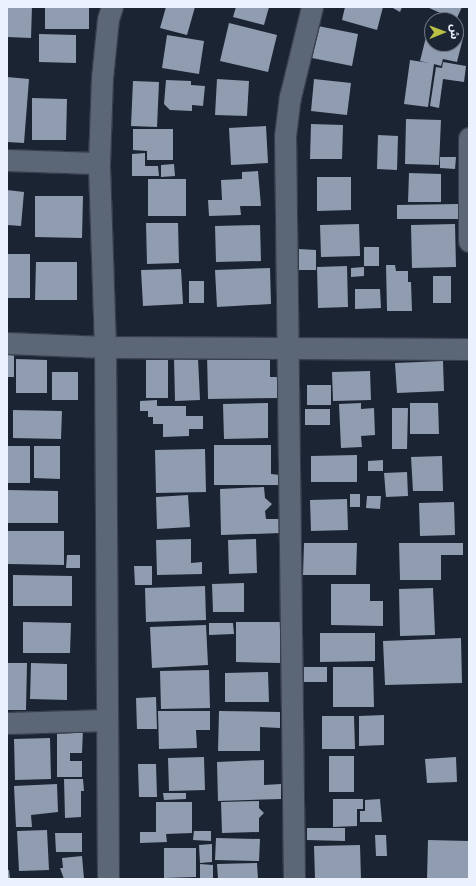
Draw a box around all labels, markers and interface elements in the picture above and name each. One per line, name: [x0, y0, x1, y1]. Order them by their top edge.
north arrow: [424, 12, 464, 52]
text: ش: [449, 24, 462, 39]

